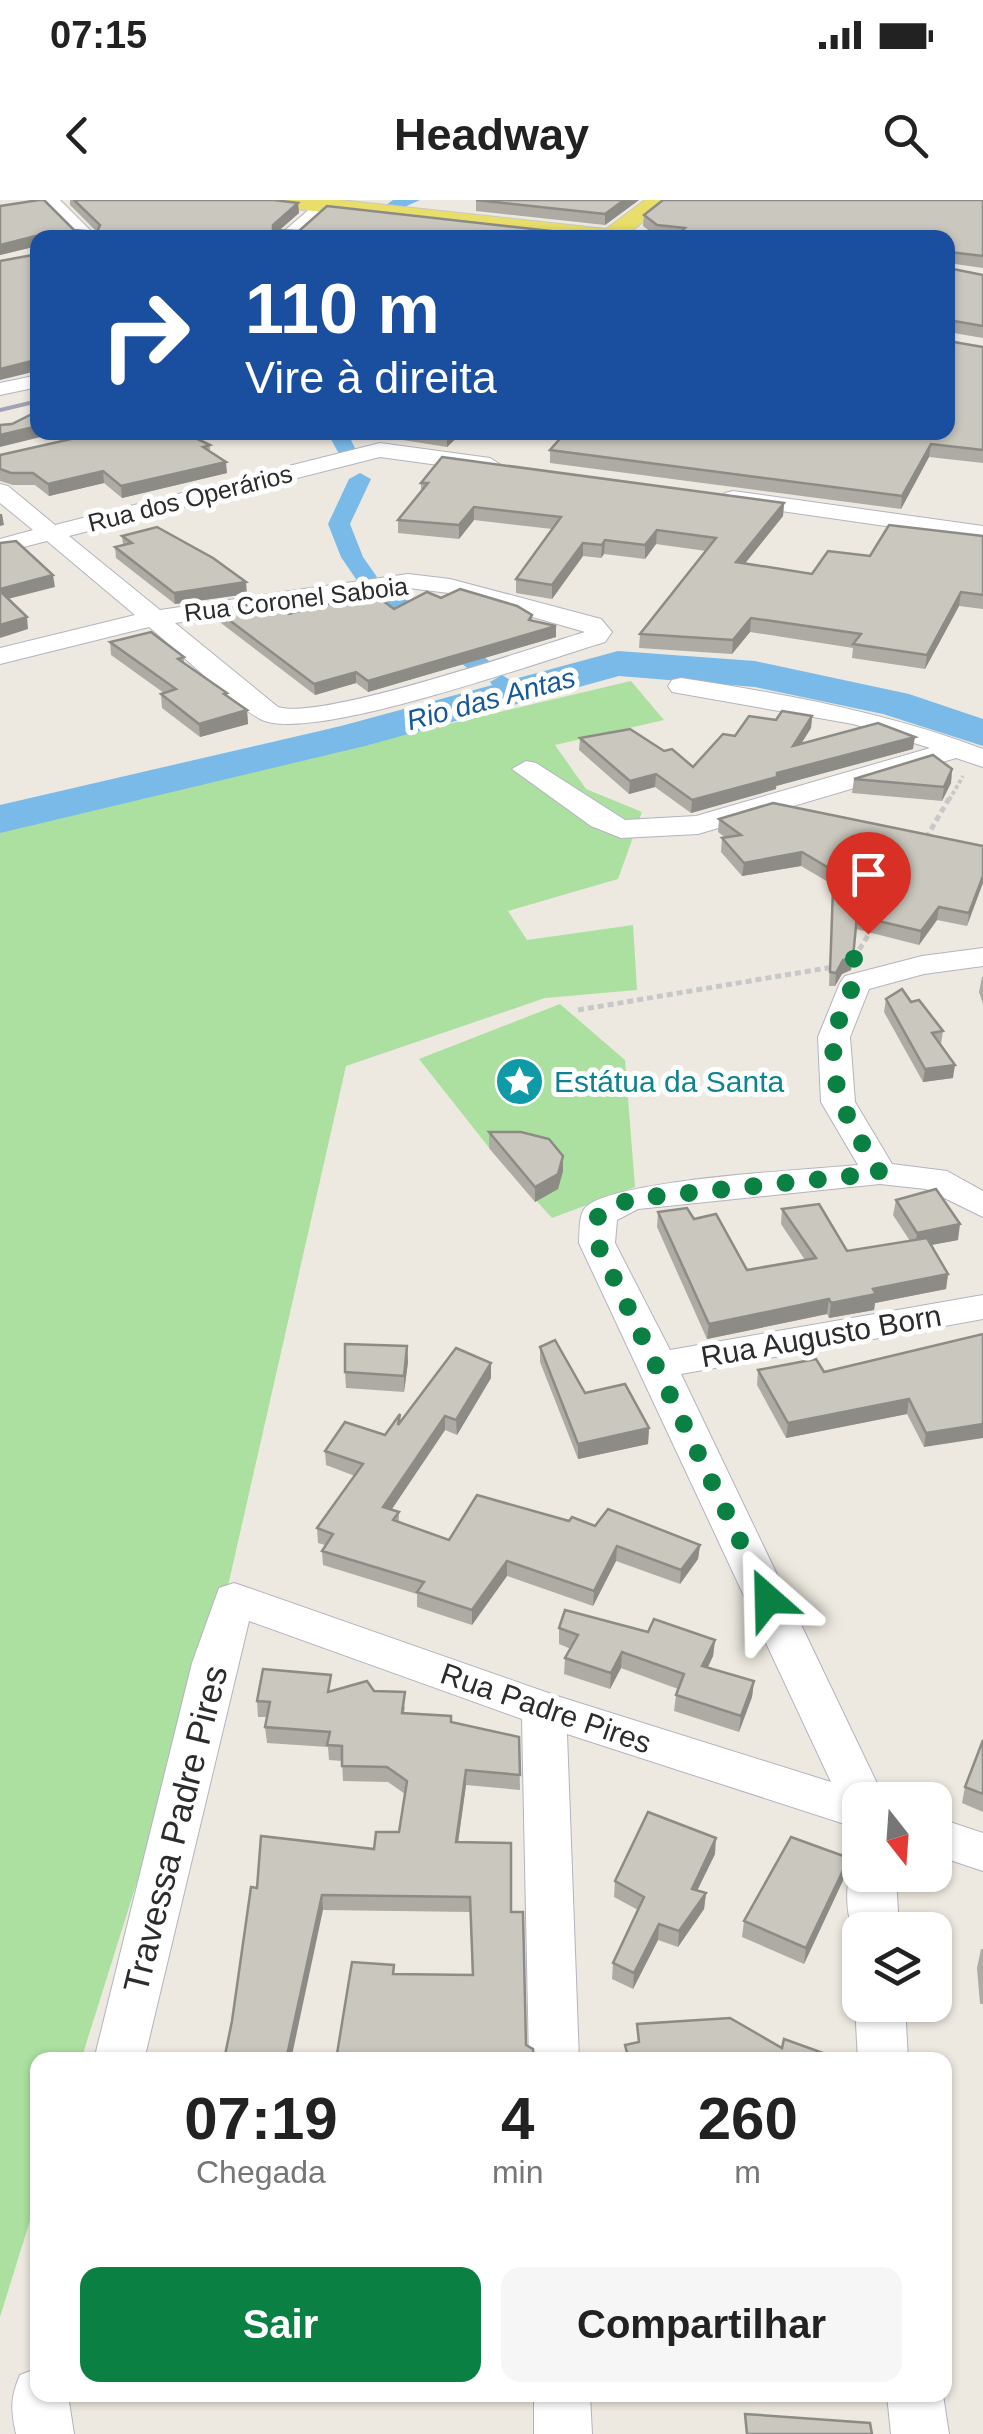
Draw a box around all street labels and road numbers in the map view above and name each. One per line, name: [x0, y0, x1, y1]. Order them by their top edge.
street label: Rua dos Operários: [85, 459, 295, 537]
street label: Rua Coronel Saboia: [183, 571, 410, 627]
street label: Rua Augusto Born: [698, 1299, 944, 1373]
street label: Rua Padre Pires: [437, 1657, 655, 1759]
street label: Travessa Padre Pires: [116, 1662, 234, 1996]

